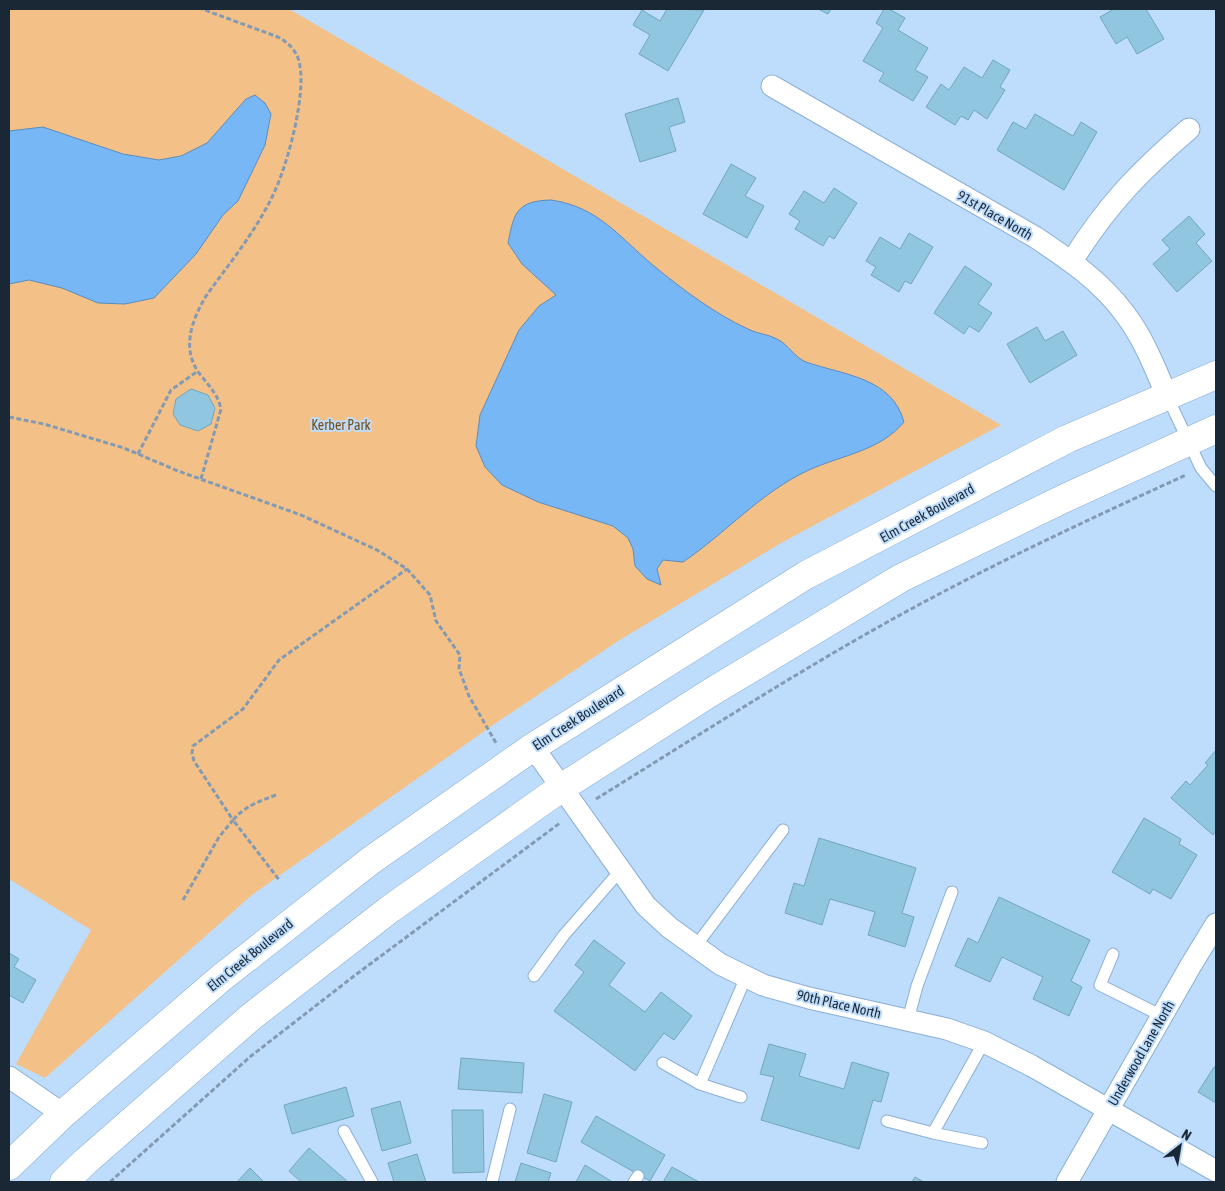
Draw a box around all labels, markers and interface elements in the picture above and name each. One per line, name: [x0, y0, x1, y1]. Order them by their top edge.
street label: 91st Place North: [955, 187, 1035, 243]
park label: Kerber Park: [311, 417, 371, 433]
street label: Elm Creek Boulevard: [877, 480, 977, 546]
street label: Elm Creek Boulevard: [529, 683, 627, 753]
street label: Elm Creek Boulevard: [204, 916, 296, 994]
street label: 90th Place North: [795, 987, 883, 1021]
street label: Underwood Lane North: [1104, 998, 1178, 1108]
north arrow: [1155, 1121, 1205, 1171]
text: N: [1179, 1126, 1194, 1144]

